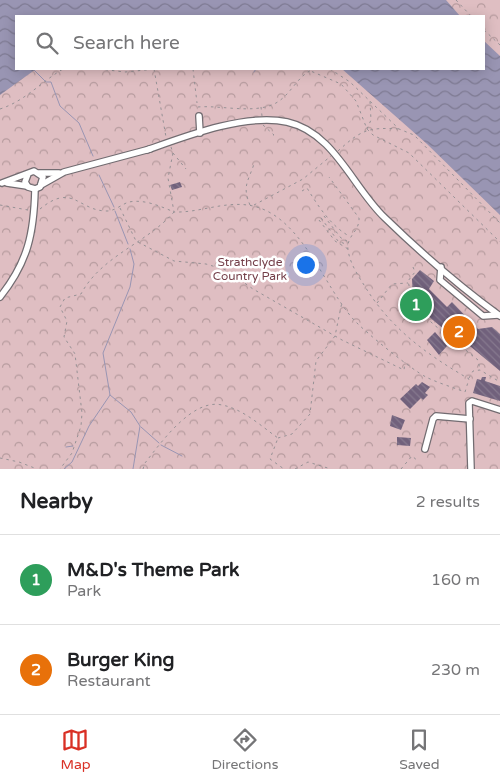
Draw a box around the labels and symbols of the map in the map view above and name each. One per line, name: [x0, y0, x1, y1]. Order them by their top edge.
your location: [293, 252, 319, 278]
park label: Strathclyde Country Park: [213, 255, 288, 283]
pin: 1: [400, 286, 432, 324]
pin: 2: [443, 313, 475, 351]

